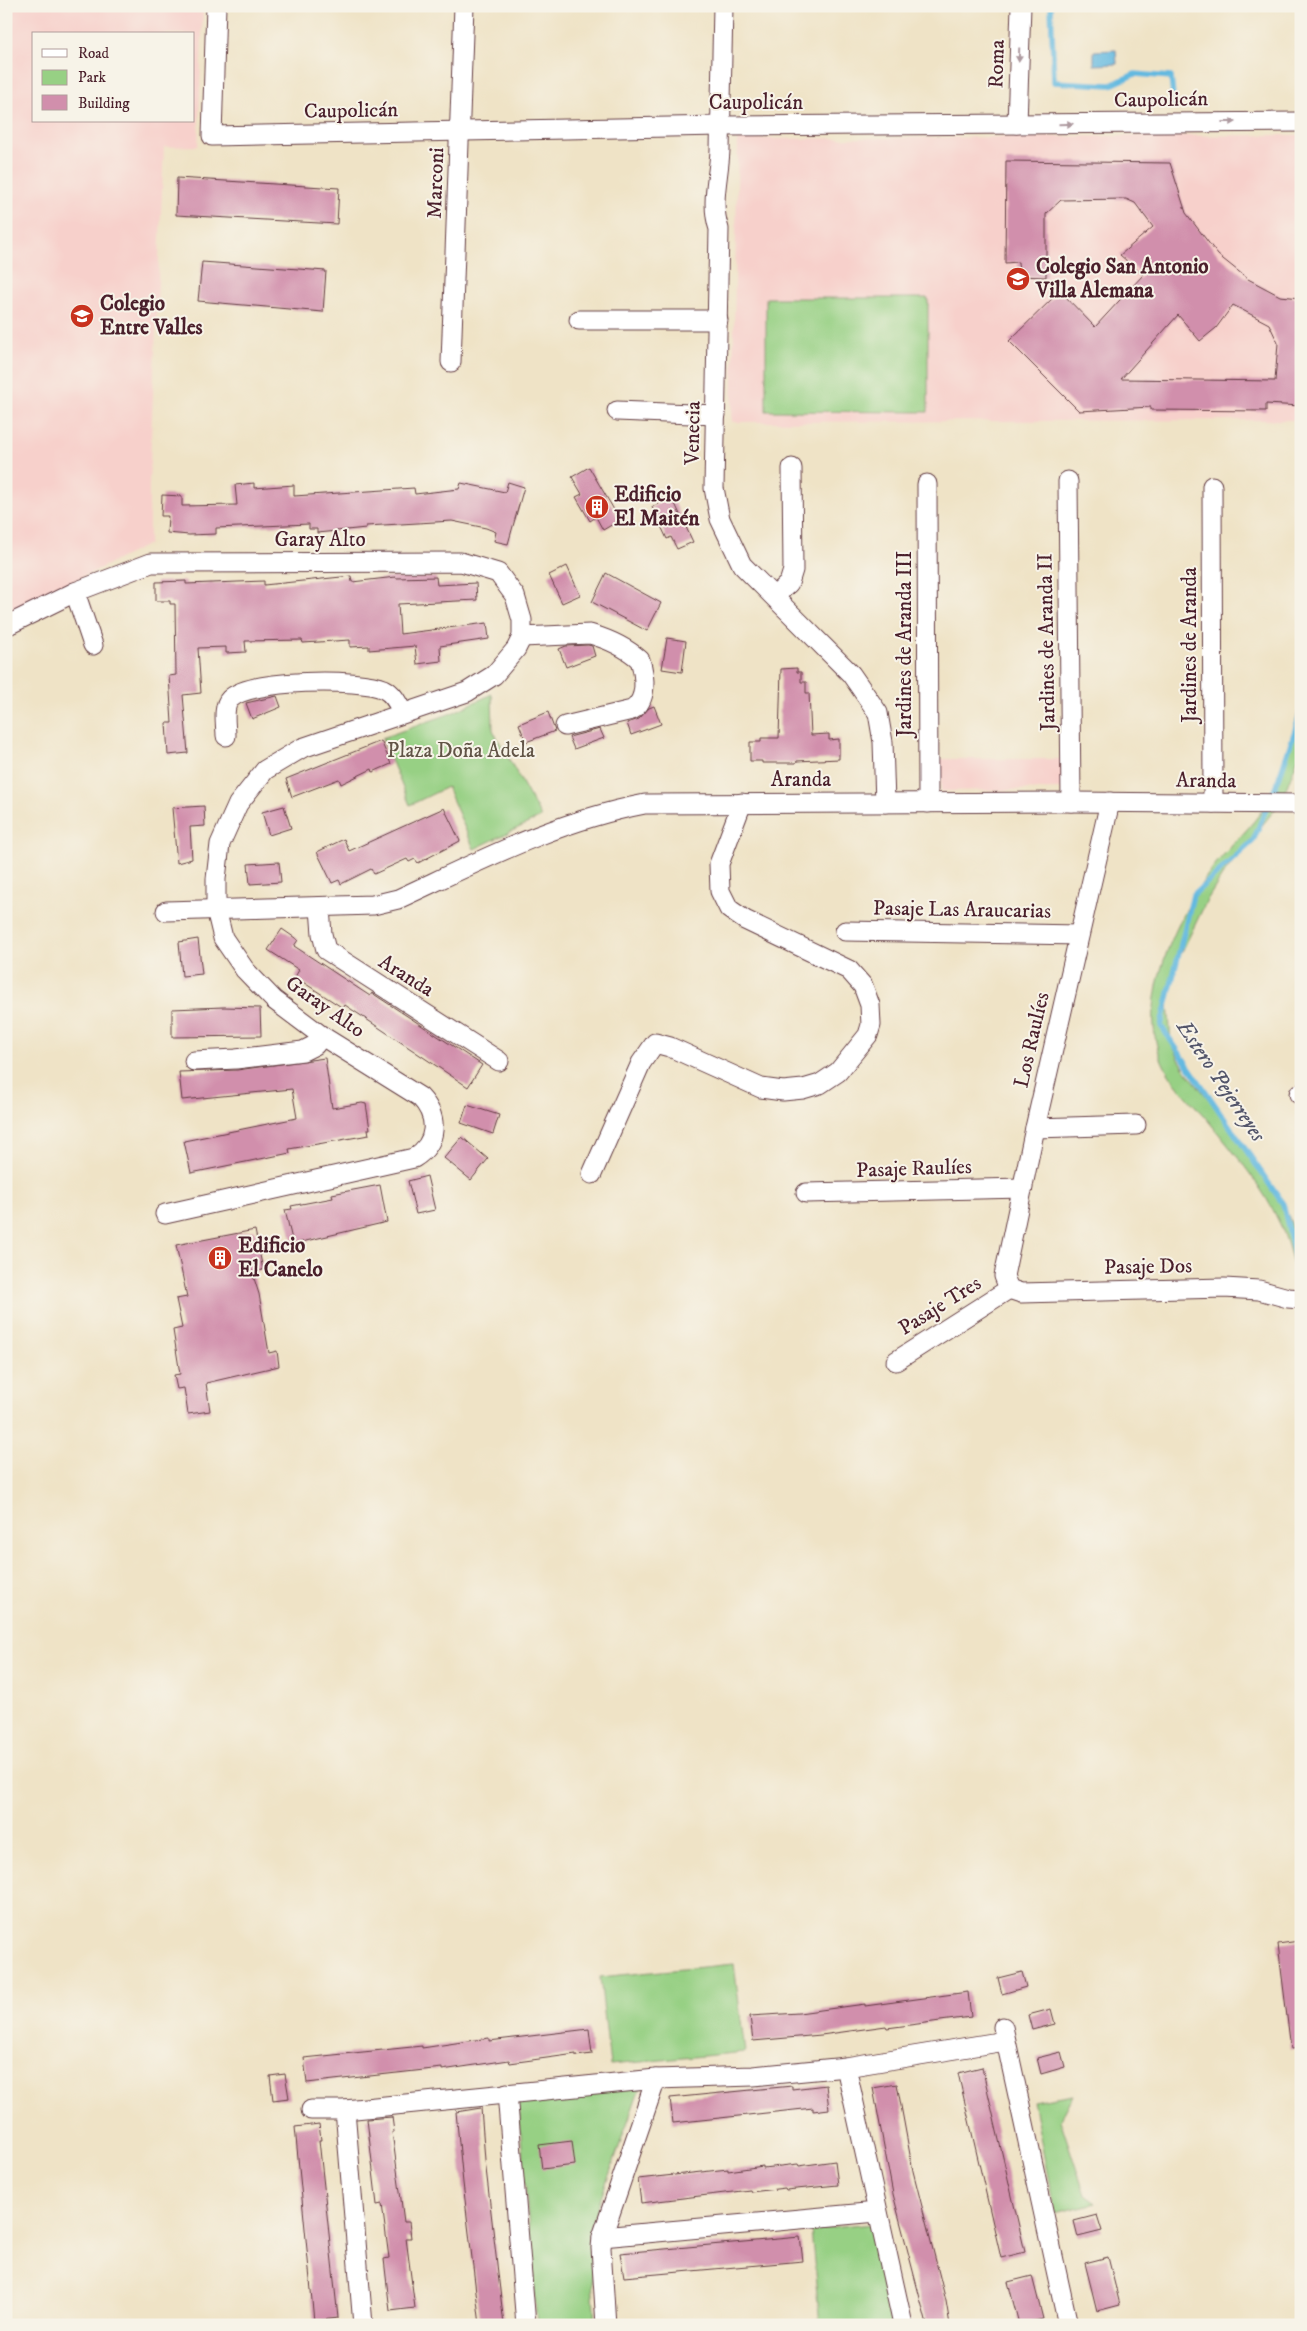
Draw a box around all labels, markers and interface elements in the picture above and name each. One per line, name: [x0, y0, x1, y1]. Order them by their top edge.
legend: [32, 32, 195, 122]
street label: Roma: [983, 39, 1011, 89]
text: Road: [78, 44, 110, 63]
one-way arrow: [1015, 47, 1023, 63]
text: Park: [78, 68, 107, 87]
street label: Caupolicán: [1114, 86, 1208, 114]
street label: Caupolicán: [709, 90, 803, 116]
text: Building: [78, 94, 130, 113]
street label: Caupolicán: [304, 97, 398, 125]
one-way arrow: [1221, 118, 1237, 126]
one-way arrow: [1058, 119, 1074, 127]
street label: Marconi: [422, 147, 450, 219]
place label: Colegio San Antonio Villa Alemana: [1035, 254, 1209, 304]
school or university icon: Colegio San Antonio Villa Alemana: [1005, 266, 1031, 292]
place label: Colegio Entre Valles: [100, 291, 203, 341]
school or university icon: Colegio Entre Valles: [69, 303, 95, 329]
street label: Venecia: [679, 401, 707, 466]
place label: Edificio El Maitén: [614, 482, 701, 532]
building icon: Edificio El Maitén: [584, 494, 610, 520]
street label: Garay Alto: [274, 527, 366, 553]
street label: Jardines de Aranda III: [892, 551, 918, 739]
street label: Jardines de Aranda II: [1032, 553, 1062, 733]
street label: Jardines de Aranda: [1177, 567, 1203, 725]
park label: Plaza Doña Adela: [387, 738, 535, 764]
street label: Aranda: [771, 767, 831, 793]
street label: Aranda: [1176, 767, 1237, 795]
street label: Pasaje Las Araucarias: [873, 895, 1051, 925]
street label: Aranda: [373, 949, 439, 1003]
street label: Garay Alto: [280, 970, 370, 1044]
street label: Los Raulíes: [1008, 990, 1056, 1090]
water label: Estero Pejerreyes: [1169, 1013, 1272, 1148]
street label: Pasaje Raulíes: [856, 1154, 972, 1184]
place label: Edificio El Canelo: [238, 1233, 323, 1283]
building icon: Edificio El Canelo: [207, 1245, 233, 1271]
street label: Pasaje Dos: [1104, 1253, 1192, 1281]
street label: Pasaje Tres: [894, 1270, 986, 1342]

